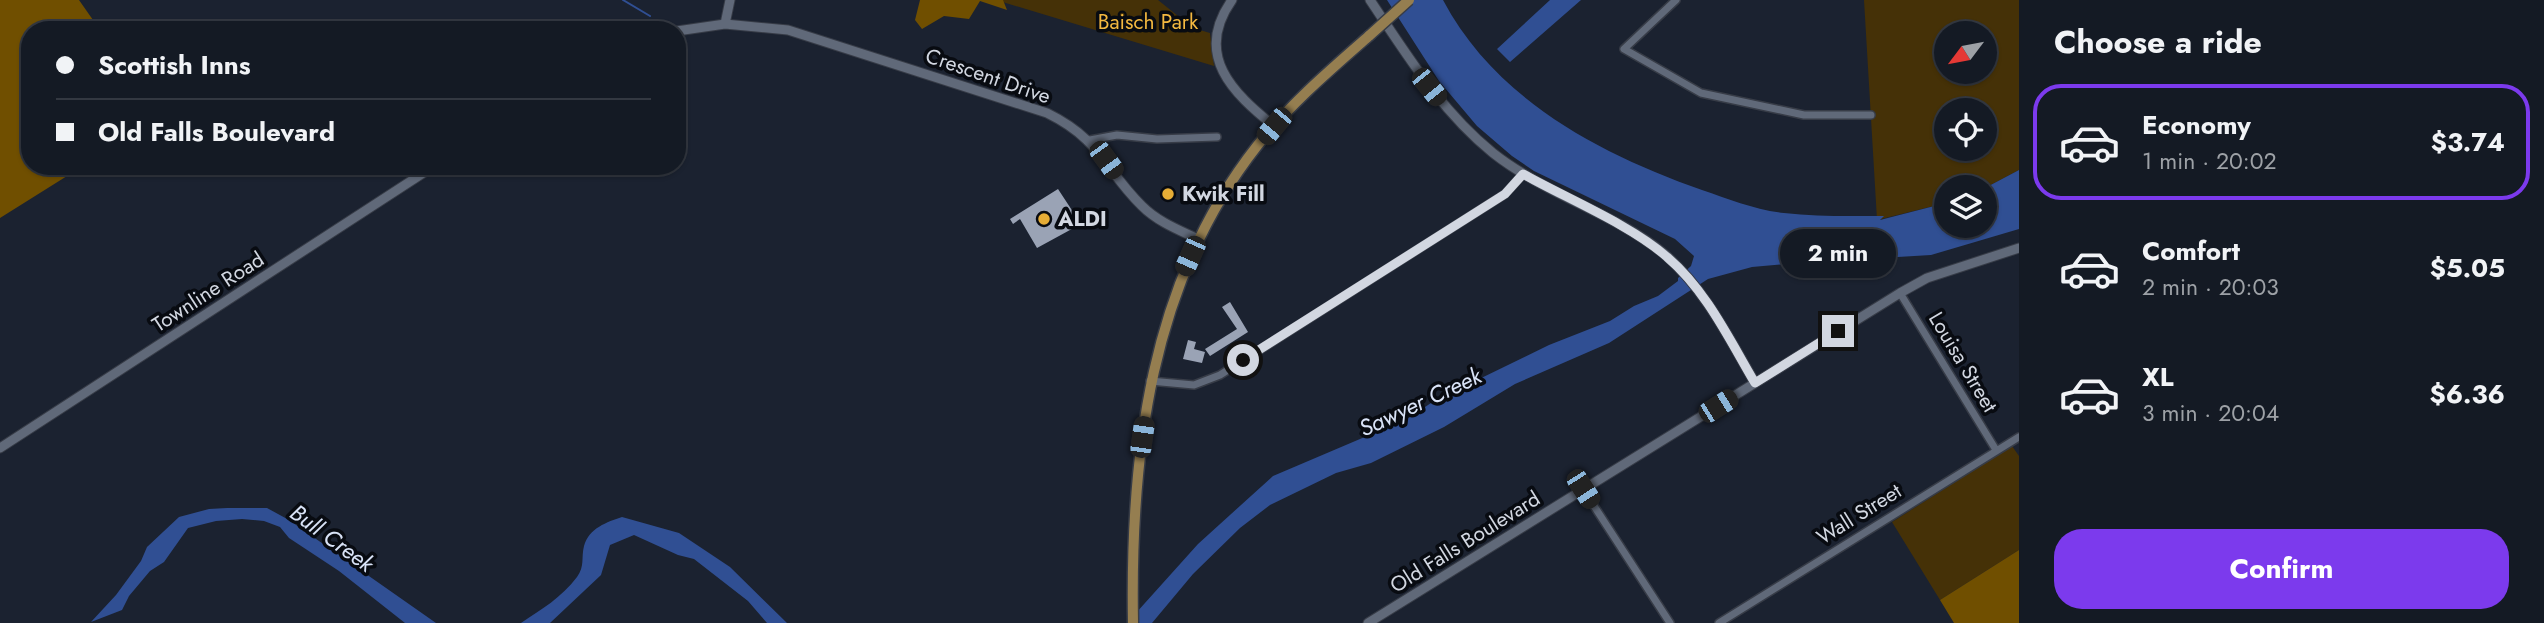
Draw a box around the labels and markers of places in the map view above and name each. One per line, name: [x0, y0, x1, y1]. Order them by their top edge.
place label: Kwik Fill: [1182, 179, 1265, 209]
marker: Kwik Fill: [1160, 186, 1176, 202]
place label: ALDI: [1057, 204, 1107, 234]
marker: ALDI: [1036, 211, 1052, 227]

